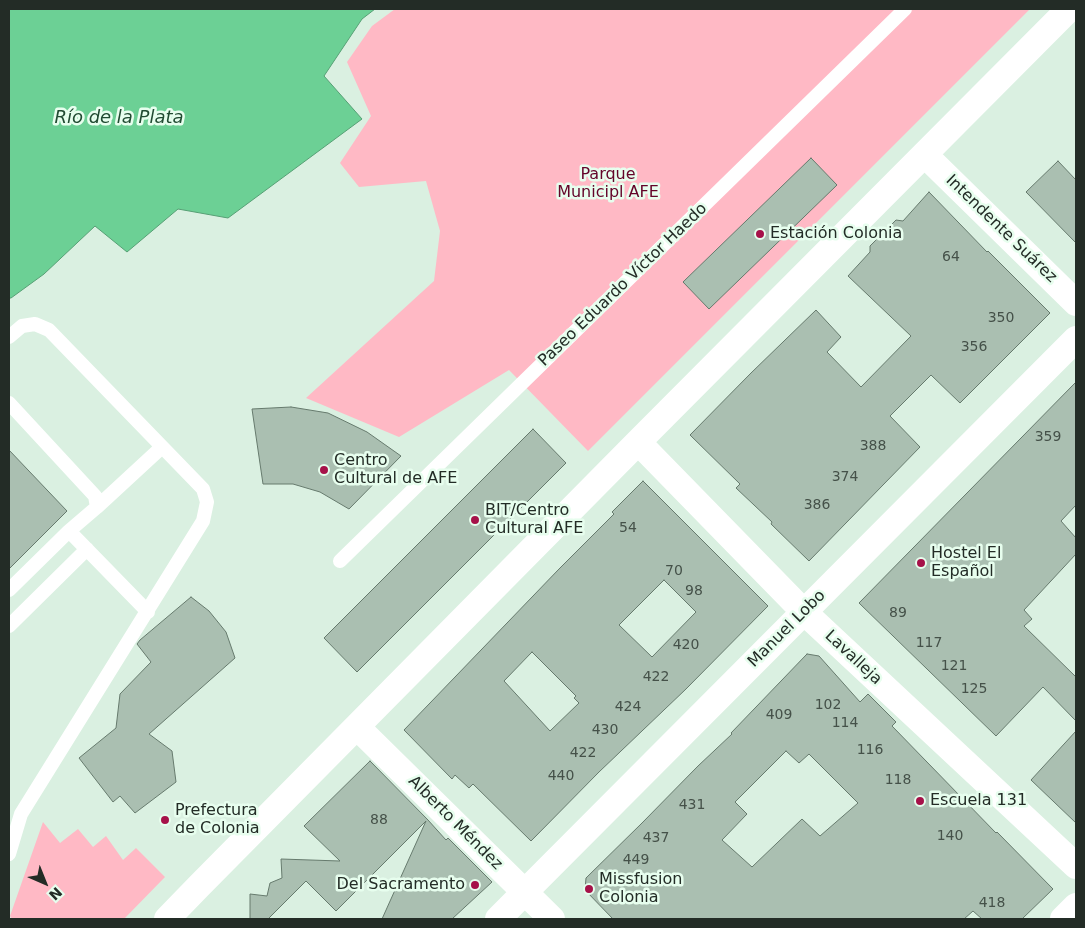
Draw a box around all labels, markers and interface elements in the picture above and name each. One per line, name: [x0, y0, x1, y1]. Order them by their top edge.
water label: Río de la Plata: [54, 107, 184, 129]
park label: Parque Municipl AFE: [557, 165, 659, 203]
street label: Intendente Suárez: [941, 171, 1061, 287]
street label: Paseo Eduardo Víctor Haedo: [535, 199, 711, 371]
place label: Estación Colonia: [770, 224, 902, 244]
marker: Estación Colonia: [754, 228, 766, 240]
house number: 64: [942, 249, 960, 265]
house number: 350: [988, 310, 1014, 326]
house number: 356: [961, 339, 987, 355]
house number: 359: [1035, 429, 1061, 445]
house number: 388: [860, 438, 886, 454]
place label: Centro Cultural de AFE: [334, 451, 457, 489]
marker: Centro Cultural de AFE: [318, 464, 330, 476]
house number: 374: [832, 469, 858, 485]
house number: 386: [804, 497, 830, 513]
place label: BIT/Centro Cultural AFE: [485, 501, 583, 539]
marker: BIT/Centro Cultural AFE: [469, 514, 481, 526]
house number: 54: [619, 520, 637, 536]
place label: Hostel El Español: [931, 544, 1001, 582]
marker: Hostel El Español: [915, 557, 927, 569]
house number: 70: [665, 563, 683, 579]
house number: 98: [685, 583, 703, 599]
street label: Manuel Lobo: [744, 586, 830, 672]
house number: 89: [889, 605, 907, 621]
street label: Lavalleja: [820, 627, 886, 689]
house number: 117: [916, 635, 942, 651]
house number: 420: [673, 637, 699, 653]
house number: 121: [941, 658, 967, 674]
house number: 422: [643, 669, 669, 685]
house number: 125: [961, 681, 987, 697]
house number: 102: [815, 697, 841, 713]
house number: 424: [615, 699, 641, 715]
house number: 409: [766, 707, 792, 723]
house number: 114: [832, 715, 858, 731]
house number: 430: [592, 722, 618, 738]
house number: 116: [857, 742, 883, 758]
house number: 422: [570, 745, 596, 761]
house number: 440: [548, 768, 574, 784]
street label: Alberto Méndez: [404, 772, 506, 874]
house number: 118: [885, 772, 911, 788]
place label: Escuela 131: [930, 791, 1027, 811]
marker: Escuela 131: [914, 795, 926, 807]
house number: 431: [679, 797, 705, 813]
place label: Prefectura de Colonia: [175, 801, 260, 839]
house number: 88: [370, 812, 388, 828]
marker: Prefectura de Colonia: [159, 814, 171, 826]
house number: 140: [937, 828, 963, 844]
house number: 437: [643, 830, 669, 846]
house number: 449: [623, 852, 649, 868]
north arrow: [20, 858, 70, 908]
place label: Missfusion Colonia: [599, 870, 682, 908]
place label: Del Sacramento: [337, 875, 465, 895]
marker: Del Sacramento: [469, 879, 481, 891]
marker: Missfusion Colonia: [583, 883, 595, 895]
text: N: [46, 884, 65, 904]
house number: 418: [979, 895, 1005, 911]

